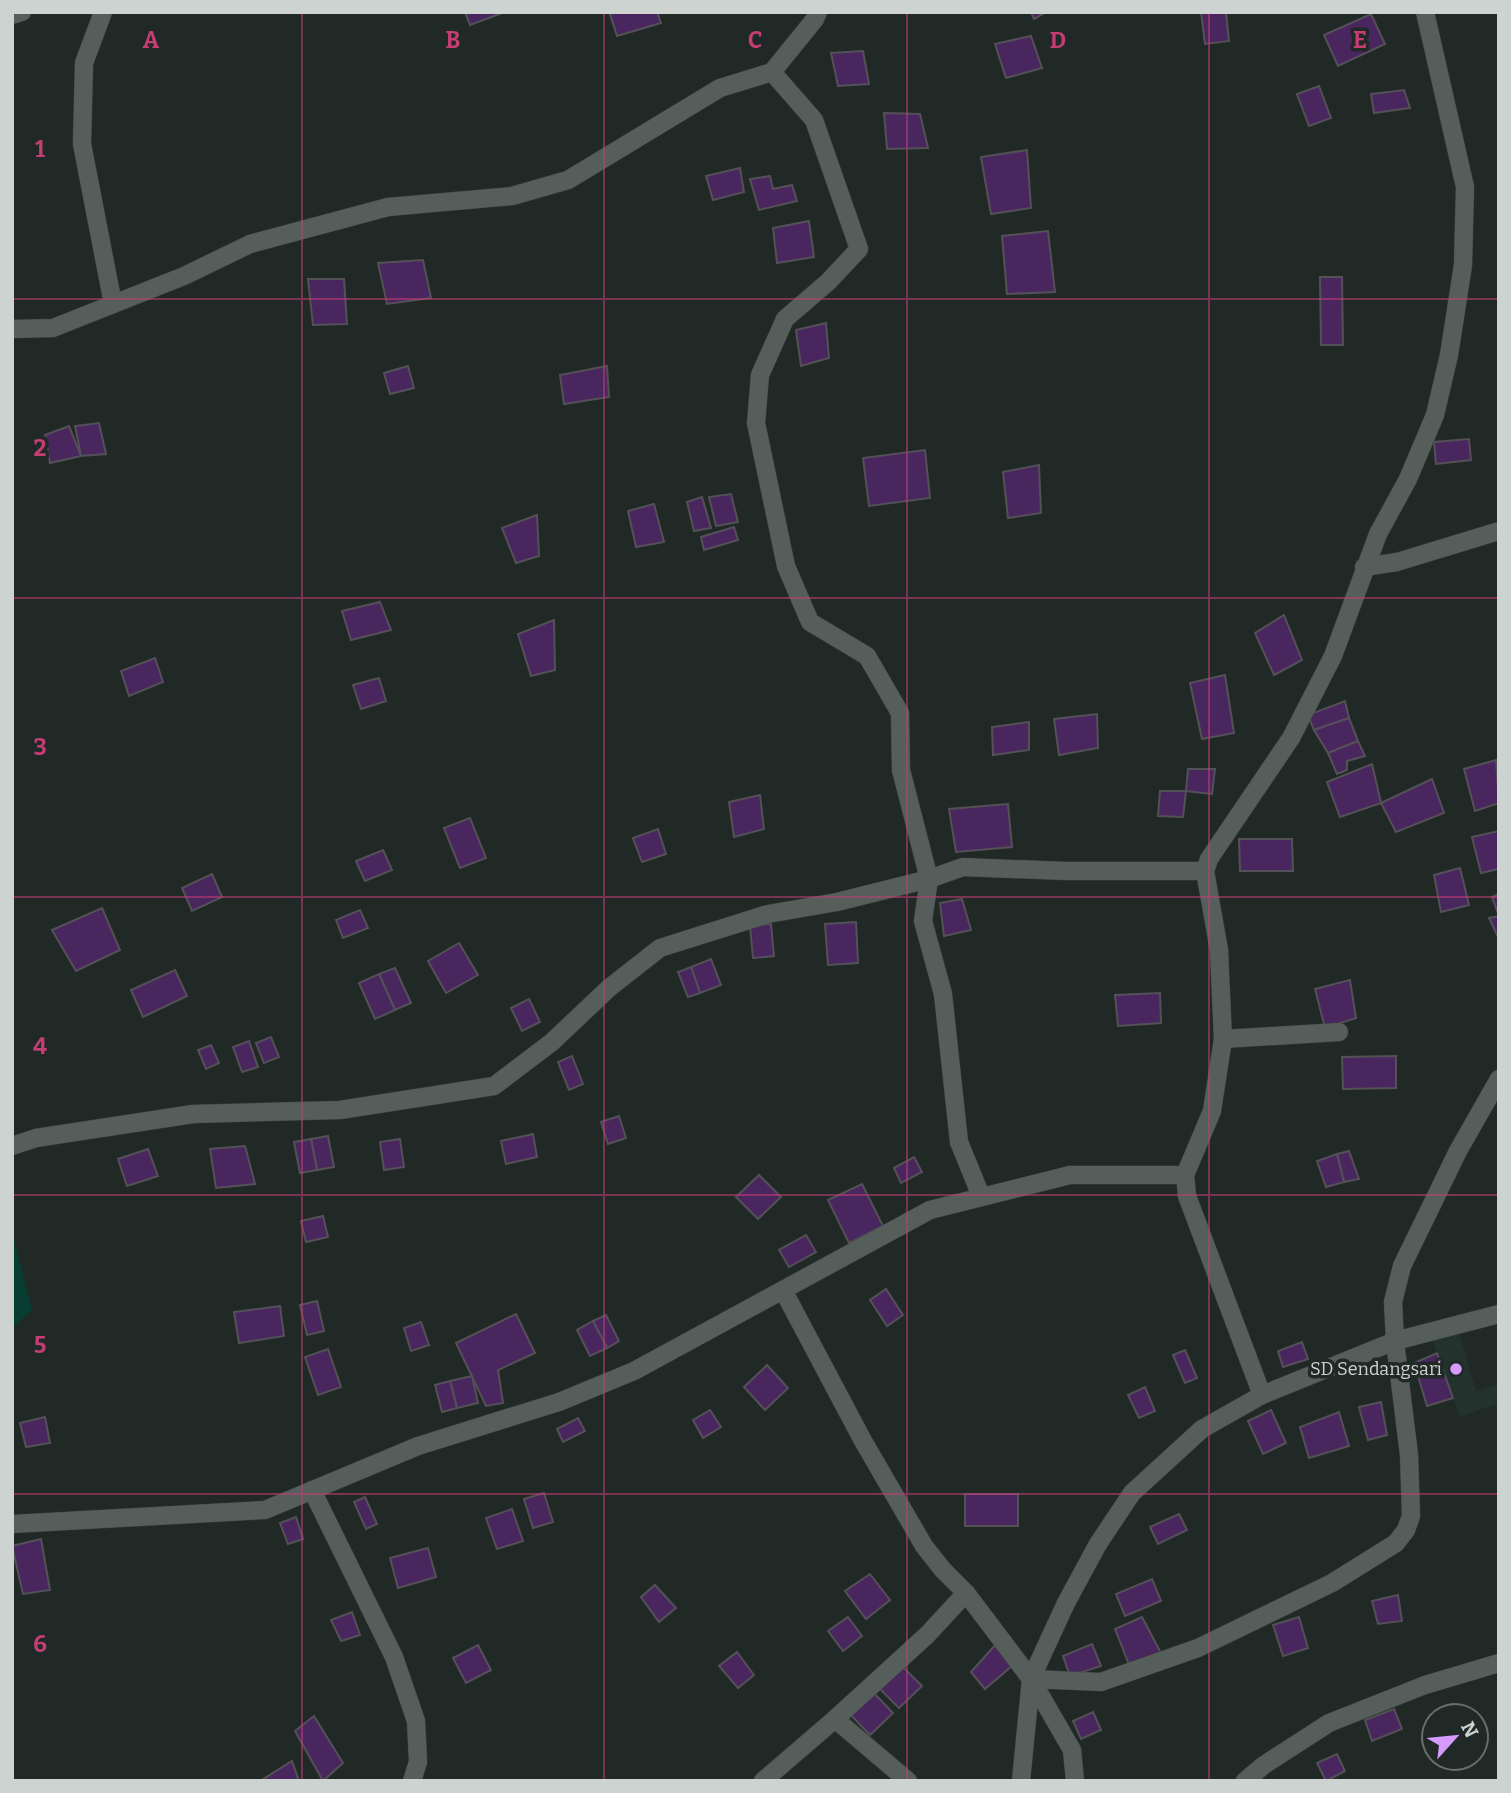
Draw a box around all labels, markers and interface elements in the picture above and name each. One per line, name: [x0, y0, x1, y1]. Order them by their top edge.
text: A: [143, 26, 160, 54]
text: B: [446, 26, 460, 54]
text: C: [748, 26, 762, 54]
text: D: [1050, 26, 1066, 54]
text: E: [1353, 26, 1367, 54]
text: 1: [35, 135, 45, 163]
text: 2: [34, 434, 47, 462]
text: 3: [33, 733, 47, 761]
text: 4: [33, 1032, 47, 1060]
text: 5: [34, 1331, 46, 1359]
place label: SD Sendangsari: [1310, 1358, 1442, 1380]
marker: SD Sendangsari: [1448, 1361, 1464, 1377]
text: 6: [33, 1630, 47, 1658]
north arrow: [1420, 1702, 1490, 1772]
text: N: [1456, 1718, 1483, 1742]

